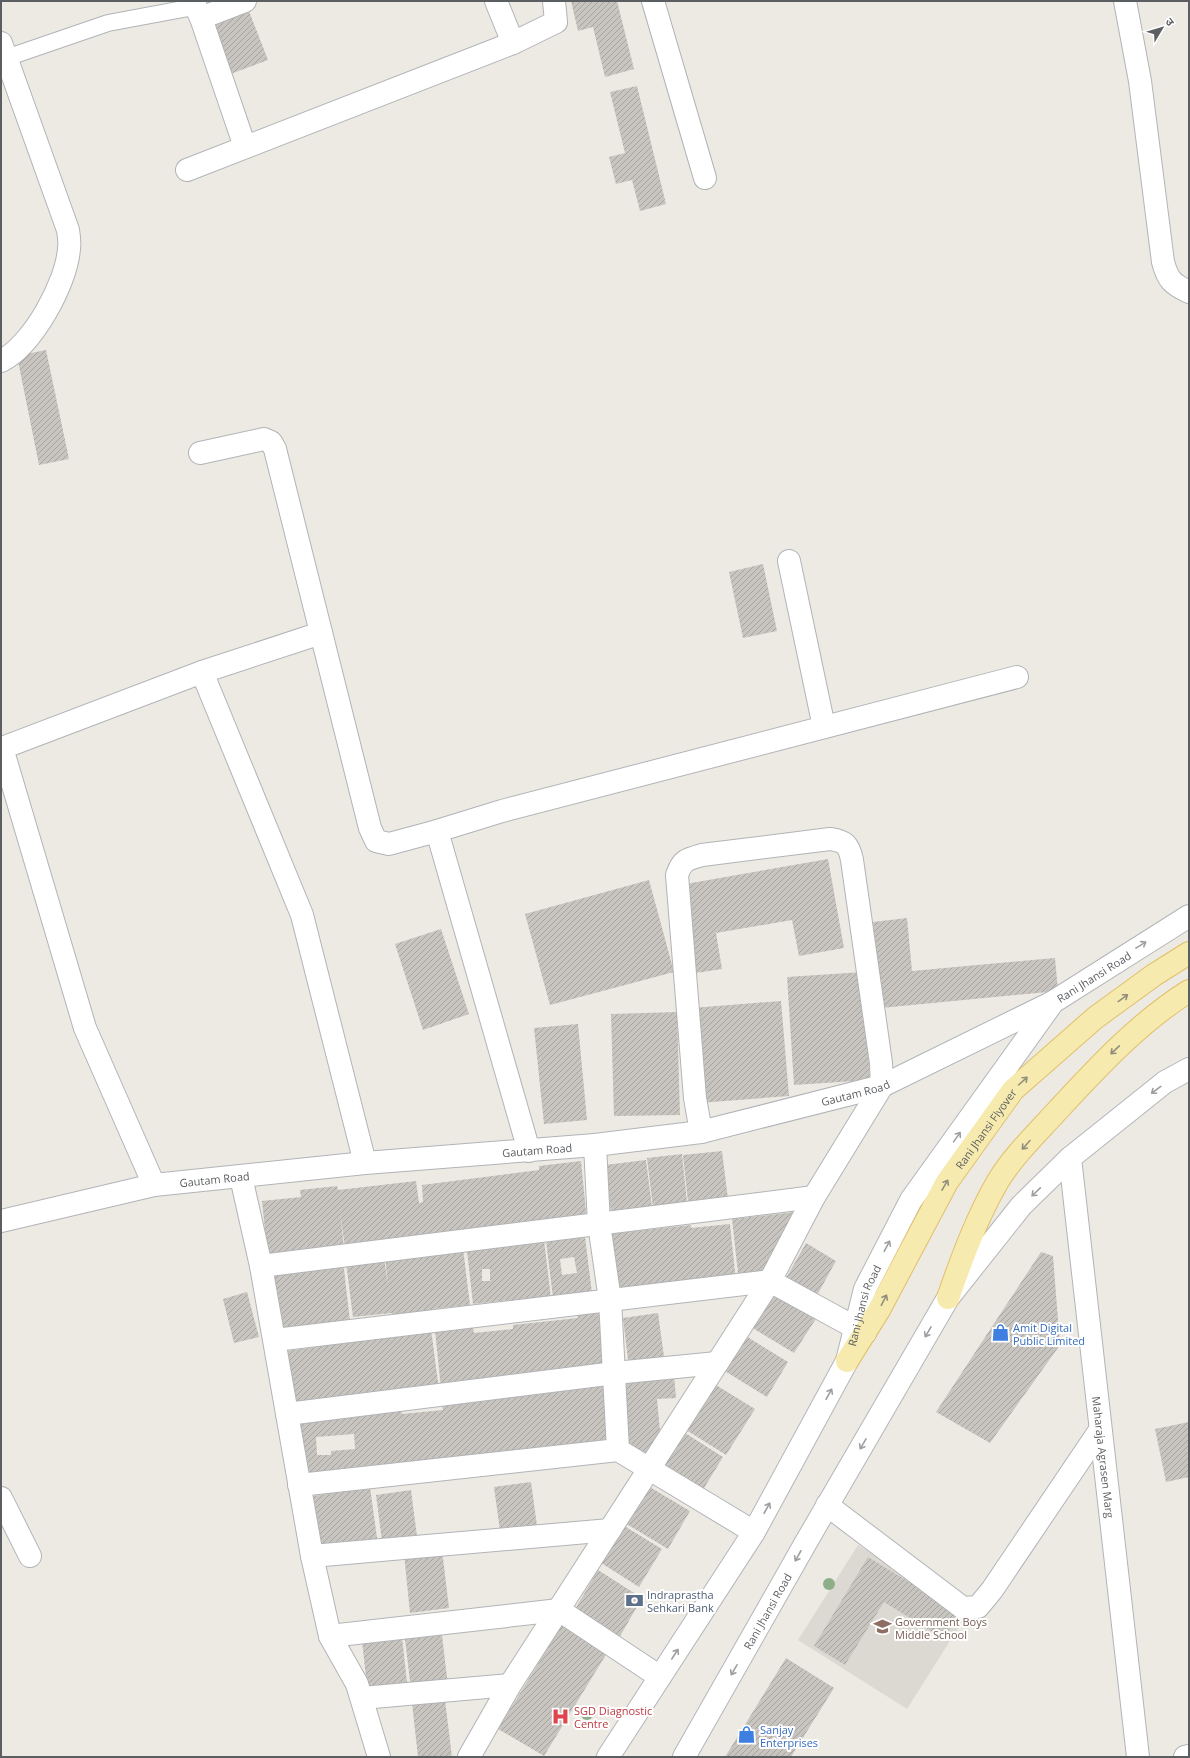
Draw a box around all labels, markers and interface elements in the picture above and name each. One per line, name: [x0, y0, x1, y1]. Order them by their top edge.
north arrow: [1142, 8, 1182, 48]
text: उ: [1162, 14, 1179, 29]
one-way arrow: [1135, 941, 1147, 949]
street label: Rani Jhansi Road: [1054, 947, 1134, 1005]
one-way arrow: [1117, 994, 1128, 1002]
one-way arrow: [1109, 1046, 1120, 1055]
street label: Gautam Road: [819, 1076, 892, 1109]
one-way arrow: [1018, 1077, 1029, 1086]
street label: Rani Jhansi Flyover: [951, 1085, 1020, 1172]
one-way arrow: [1150, 1085, 1161, 1094]
one-way arrow: [953, 1131, 961, 1142]
street label: Gautam Road: [502, 1139, 573, 1160]
one-way arrow: [1021, 1140, 1030, 1150]
street label: Gautam Road: [179, 1168, 250, 1190]
one-way arrow: [942, 1179, 950, 1191]
one-way arrow: [1031, 1187, 1041, 1197]
one-way arrow: [884, 1240, 892, 1252]
street label: Rani Jhansi Road: [844, 1262, 884, 1348]
one-way arrow: [881, 1294, 889, 1306]
place label: Amit Digital Public Limited: [1013, 1320, 1085, 1348]
shop icon: Amit Digital Public Limited: [990, 1323, 1010, 1343]
one-way arrow: [924, 1326, 932, 1338]
one-way arrow: [826, 1388, 833, 1400]
street label: Maharaja Agrasen Marg: [1090, 1395, 1118, 1519]
one-way arrow: [858, 1438, 866, 1450]
one-way arrow: [763, 1502, 771, 1514]
one-way arrow: [793, 1550, 801, 1562]
street label: Rani Jhansi Road: [739, 1570, 795, 1652]
place label: Indraprastha Sehkari Bank: [647, 1587, 714, 1615]
bank icon: Indraprastha Sehkari Bank: [624, 1590, 644, 1610]
place label: Government Boys Middle School: [895, 1614, 987, 1642]
school or university icon: Government Boys Middle School: [872, 1617, 892, 1637]
one-way arrow: [671, 1649, 679, 1660]
one-way arrow: [729, 1663, 737, 1675]
place label: SGD Diagnostic Centre: [574, 1703, 652, 1731]
hospital icon: SGD Diagnostic Centre: [551, 1706, 571, 1726]
place label: Sanjay Enterprises: [760, 1722, 818, 1750]
shop icon: Sanjay Enterprises: [737, 1725, 757, 1745]

